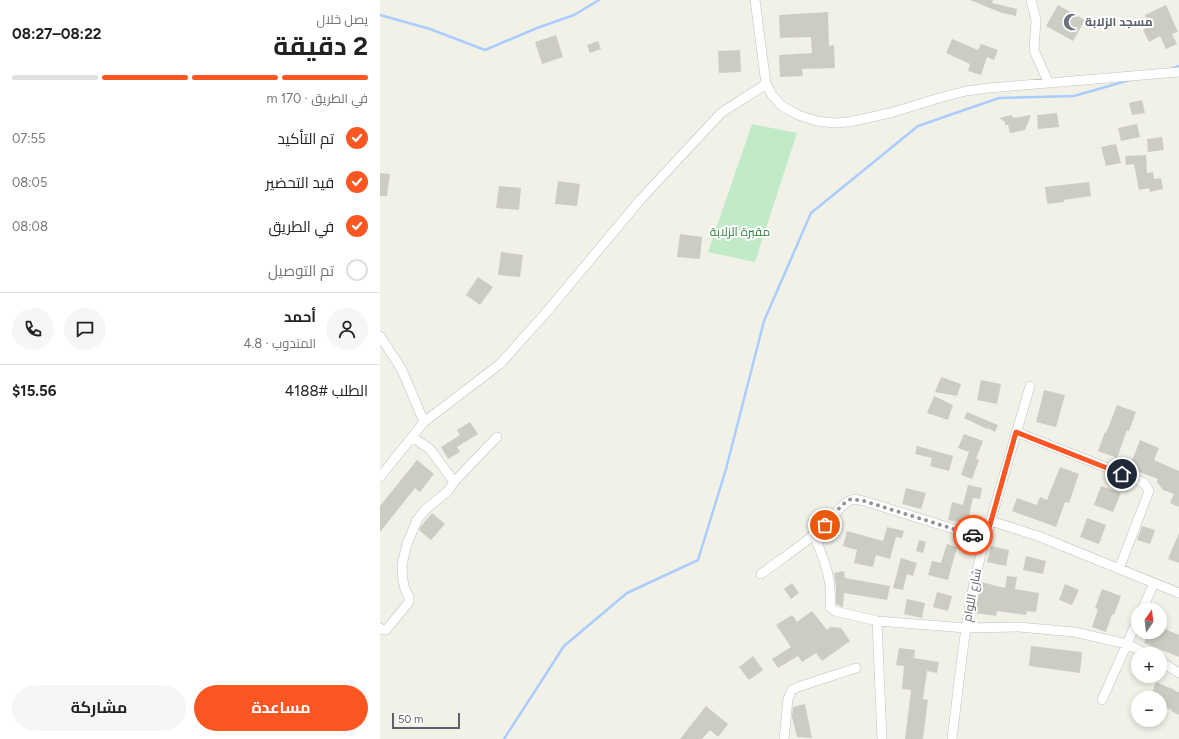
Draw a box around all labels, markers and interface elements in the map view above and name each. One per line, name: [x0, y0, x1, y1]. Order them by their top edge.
text: يصل خلال: [317, 12, 368, 27]
mosque icon: مسجد الزلابة: [1062, 12, 1082, 32]
place label: مسجد الزلابة: [1085, 15, 1153, 30]
text: 08:22–08:27: [12, 25, 102, 43]
text: 2 دقيقة: [273, 30, 368, 62]
text: في الطريق · 170 m: [266, 91, 368, 106]
icon: check: [346, 127, 368, 149]
text: تم التأكيد: [278, 130, 334, 148]
text: 07:55: [12, 131, 46, 146]
icon: check: [346, 171, 368, 193]
text: قيد التحضير: [265, 174, 334, 192]
text: 08:05: [12, 175, 47, 190]
icon: check: [346, 215, 368, 237]
text: في الطريق: [268, 218, 334, 236]
text: 08:08: [12, 219, 48, 234]
park label: مقبرة الزلابة: [710, 225, 770, 239]
text: تم التوصيل: [268, 262, 334, 280]
button: phone: [12, 308, 54, 350]
button: chat: [64, 308, 106, 350]
text: أحمد: [284, 308, 316, 326]
button: person: [326, 308, 368, 350]
text: المندوب · 4.8: [244, 336, 316, 351]
text: $15.56: [12, 382, 57, 400]
text: الطلب #4188: [285, 382, 368, 400]
pin: [1105, 457, 1139, 491]
icon: home: [1111, 463, 1133, 485]
pin: [808, 508, 842, 542]
icon: bag: [814, 514, 836, 536]
courier: [953, 515, 993, 555]
icon: car: [962, 524, 984, 546]
street label: شارع اللوام: [960, 567, 985, 623]
north arrow: [1131, 603, 1167, 639]
map controls: [1131, 603, 1167, 727]
button: +: [1131, 647, 1167, 683]
button: مشاركة: [12, 685, 186, 731]
button: مساعدة: [194, 685, 368, 731]
button: −: [1131, 691, 1167, 727]
scale bar: [392, 711, 460, 730]
text: 50 m: [398, 713, 423, 726]

